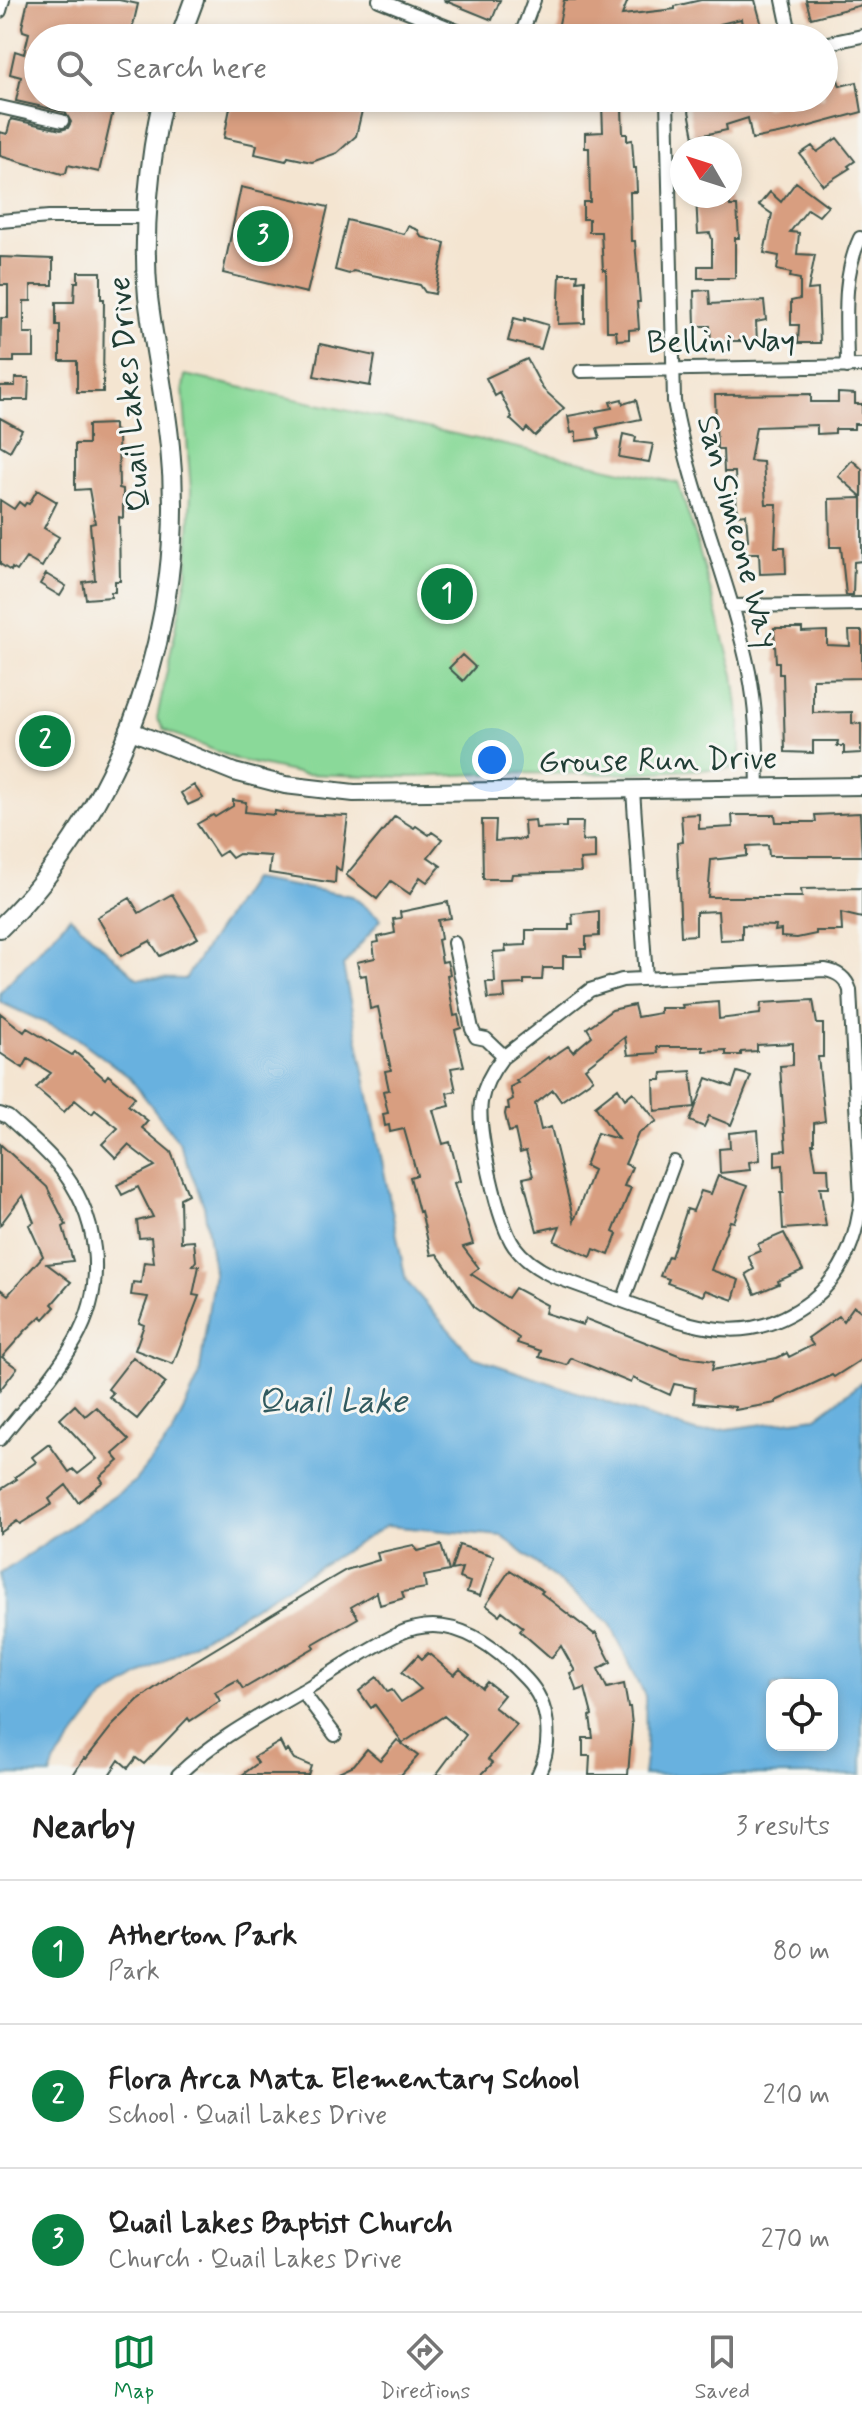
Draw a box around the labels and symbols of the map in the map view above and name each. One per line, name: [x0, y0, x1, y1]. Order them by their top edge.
north arrow: [670, 136, 742, 208]
pin: 3: [237, 206, 289, 266]
street label: Quail Lakes Drive: [99, 275, 161, 513]
street label: Bellini Way: [646, 320, 796, 364]
street label: San Simeone Way: [686, 411, 788, 653]
pin: 1: [421, 564, 473, 624]
pin: 2: [19, 711, 71, 771]
street label: Grouse Run Drive: [538, 738, 778, 784]
your location: [472, 740, 512, 780]
water label: Quail Lake: [257, 1380, 409, 1425]

